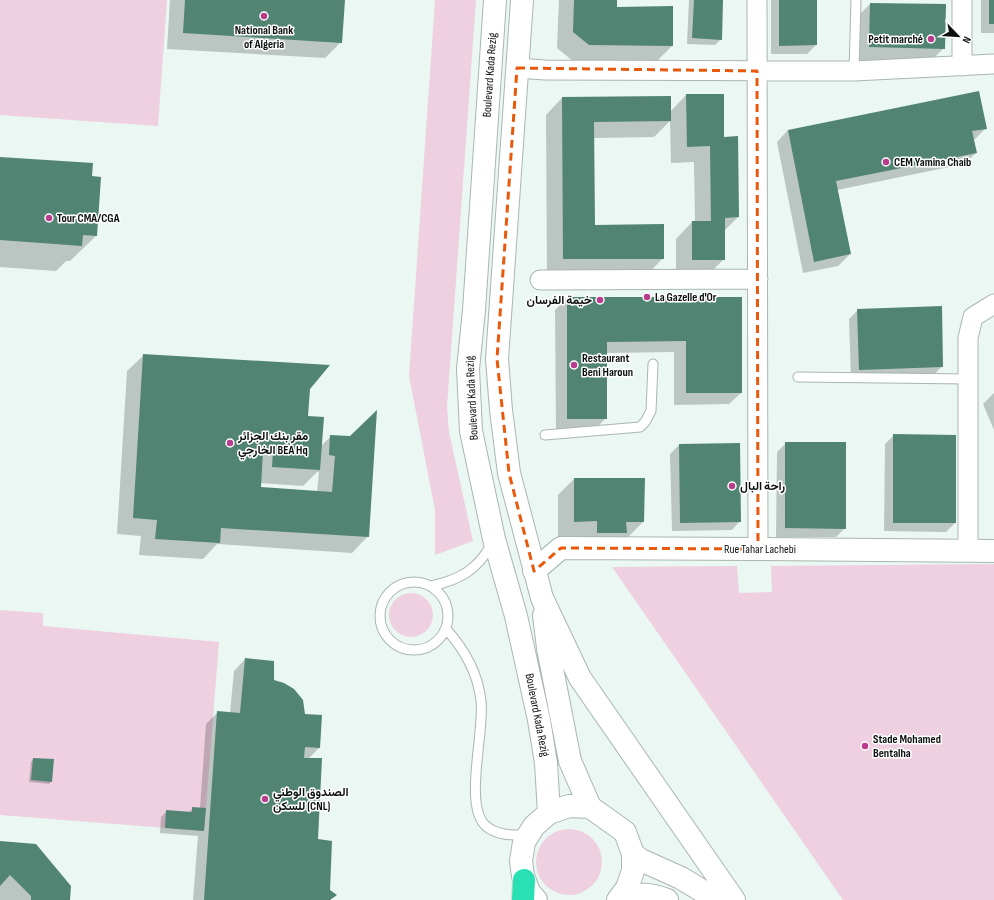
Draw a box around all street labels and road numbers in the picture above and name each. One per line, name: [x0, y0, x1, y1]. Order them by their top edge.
street label: Boulevard Kada Rezig: [480, 32, 500, 118]
street label: Boulevard Kada Rezig: [462, 355, 482, 441]
street label: Rue Tahar Lachebi: [724, 542, 796, 557]
street label: Boulevard Kada Rezig: [522, 672, 552, 758]

